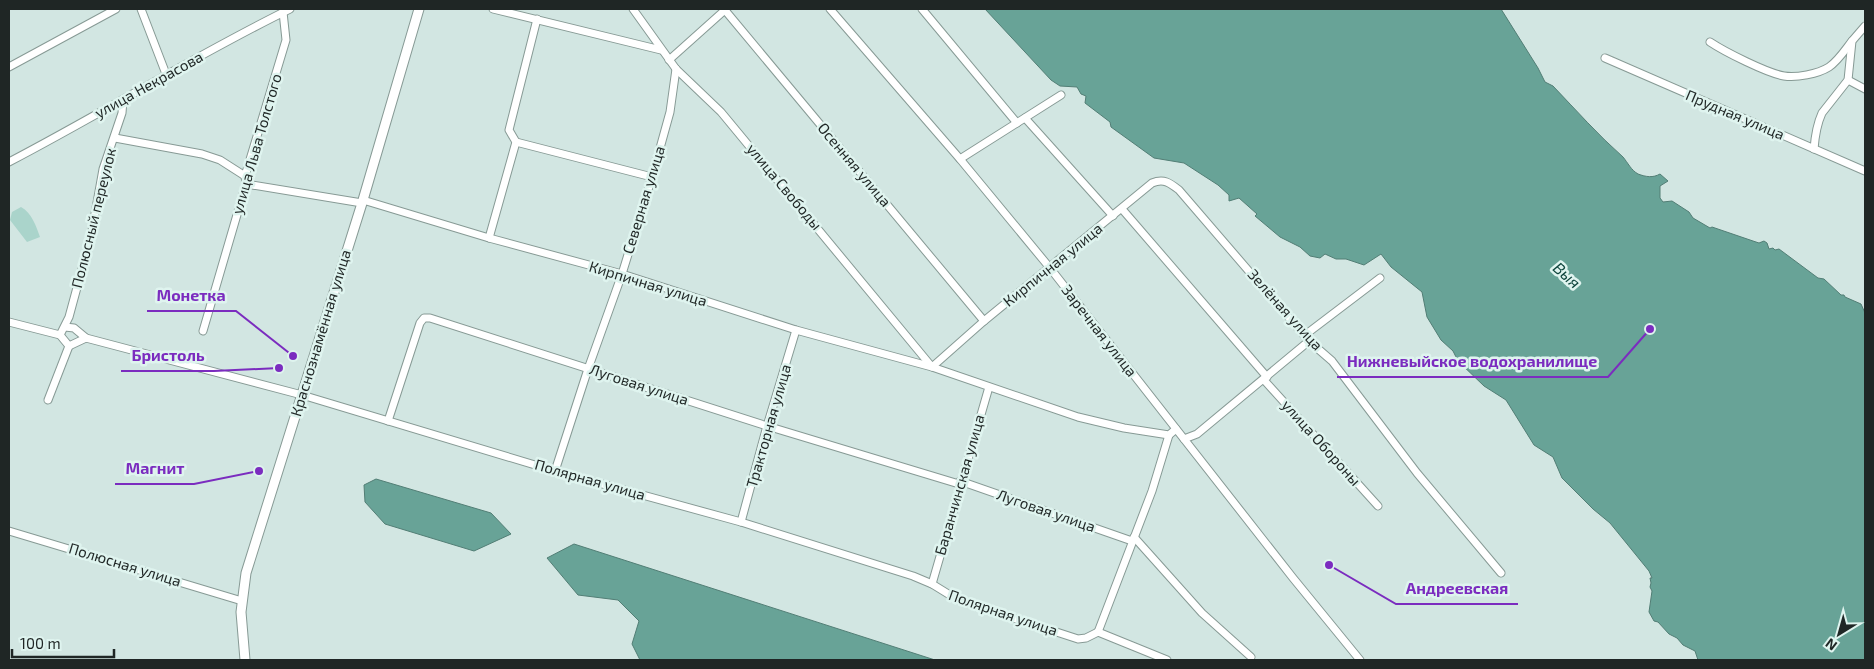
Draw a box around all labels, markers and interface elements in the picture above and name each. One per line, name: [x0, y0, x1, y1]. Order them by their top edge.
street label: улица Некрасова: [91, 47, 206, 122]
street label: улица Льва Толстого: [227, 71, 286, 216]
street label: Прудная улица: [1683, 85, 1787, 144]
street label: Осенняя улица: [814, 119, 895, 211]
street label: улица Свободы: [743, 139, 826, 234]
street label: Северная улица: [618, 143, 669, 256]
street label: Полюсный переулок: [67, 146, 120, 290]
street label: Кирпичная улица: [999, 219, 1106, 310]
street label: Краснознамённая улица: [286, 247, 355, 419]
street label: Кирпичная улица: [587, 257, 709, 310]
water label: Выя: [1550, 258, 1585, 292]
street label: Зелёная улица: [1244, 265, 1327, 354]
callout: Монетка: [147, 280, 236, 311]
street label: Заречная улица: [1058, 281, 1141, 381]
text: Монетка: [156, 285, 226, 304]
callout: Бристоль: [121, 340, 214, 371]
text: Бристоль: [131, 345, 205, 364]
callout: Нижневыйское водохранилище: [1337, 346, 1608, 377]
text: Нижневыйское водохранилище: [1347, 351, 1597, 370]
street label: Луговая улица: [587, 360, 691, 409]
street label: Тракторная улица: [742, 362, 795, 490]
street label: улица Обороны: [1278, 396, 1365, 490]
street label: Баранчинская улица: [930, 412, 989, 557]
callout: Магнит: [115, 453, 194, 484]
street label: Полярная улица: [533, 455, 648, 504]
text: Магнит: [125, 458, 185, 477]
street label: Луговая улица: [994, 485, 1098, 536]
street label: Полюсная улица: [67, 538, 184, 591]
callout: Андреевская: [1396, 573, 1518, 604]
text: Андреевская: [1406, 578, 1508, 597]
street label: Полярная улица: [946, 585, 1060, 640]
north arrow: [1814, 609, 1864, 659]
scale bar: [12, 626, 115, 658]
text: 100 m: [20, 634, 61, 652]
text: N: [1822, 635, 1840, 655]

